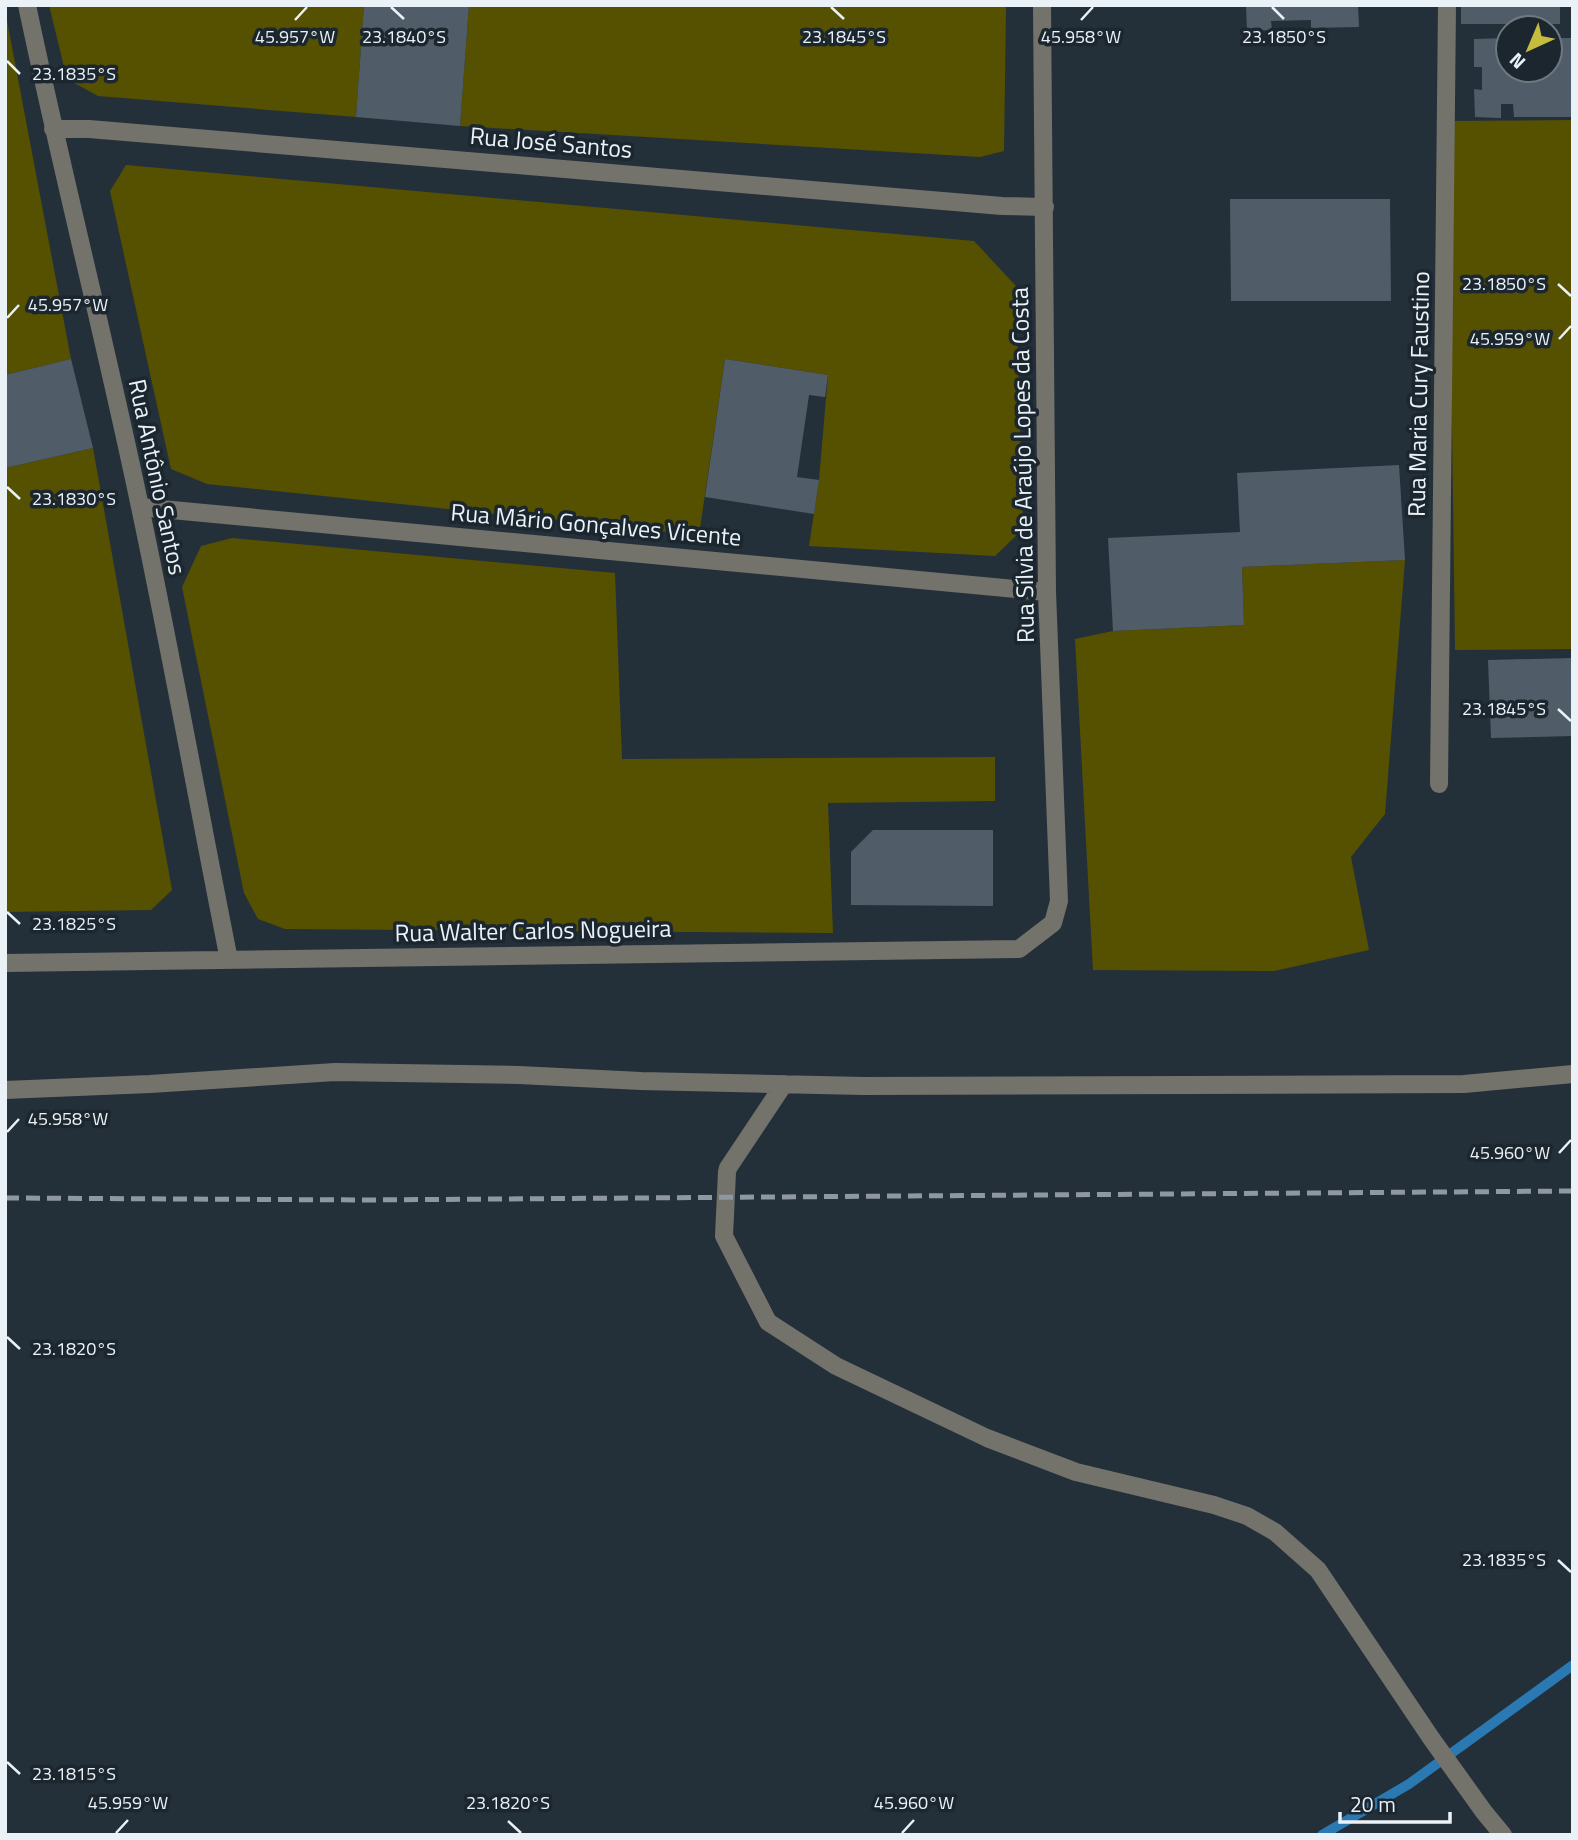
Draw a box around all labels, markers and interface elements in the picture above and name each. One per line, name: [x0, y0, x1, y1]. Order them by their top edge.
north arrow: [1494, 14, 1564, 84]
text: 45.957°W: [255, 23, 335, 50]
text: 23.1840°S: [362, 23, 446, 50]
text: 23.1845°S: [802, 23, 886, 50]
text: 45.958°W: [1041, 23, 1121, 50]
text: 23.1850°S: [1242, 23, 1326, 50]
text: N: [1502, 47, 1532, 77]
text: 23.1835°S: [32, 60, 116, 87]
street label: Rua José Santos: [468, 117, 634, 167]
text: 23.1850°S: [1462, 270, 1546, 297]
street label: Rua Maria Cury Faustino: [1398, 271, 1438, 517]
street label: Rua Sílvia de Araújo Lopes da Costa: [1001, 287, 1043, 643]
text: 45.957°W: [28, 291, 108, 318]
text: 45.959°W: [1470, 325, 1550, 352]
street label: Rua Antônio Santos: [120, 376, 196, 578]
text: 23.1830°S: [32, 485, 116, 512]
street label: Rua Mário Gonçalves Vicente: [449, 493, 743, 555]
text: 23.1845°S: [1462, 695, 1546, 722]
text: 23.1825°S: [32, 910, 116, 937]
street label: Rua Walter Carlos Nogueira: [394, 910, 672, 950]
text: 45.958°W: [28, 1105, 108, 1132]
text: 45.960°W: [1470, 1139, 1550, 1166]
text: 23.1820°S: [32, 1335, 116, 1362]
text: 23.1835°S: [1462, 1546, 1546, 1573]
text: 23.1815°S: [32, 1760, 116, 1787]
scale bar: [1340, 1780, 1450, 1824]
text: 20 m: [1350, 1788, 1396, 1820]
text: 45.959°W: [88, 1789, 168, 1816]
text: 23.1820°S: [466, 1789, 550, 1816]
text: 45.960°W: [874, 1789, 954, 1816]

